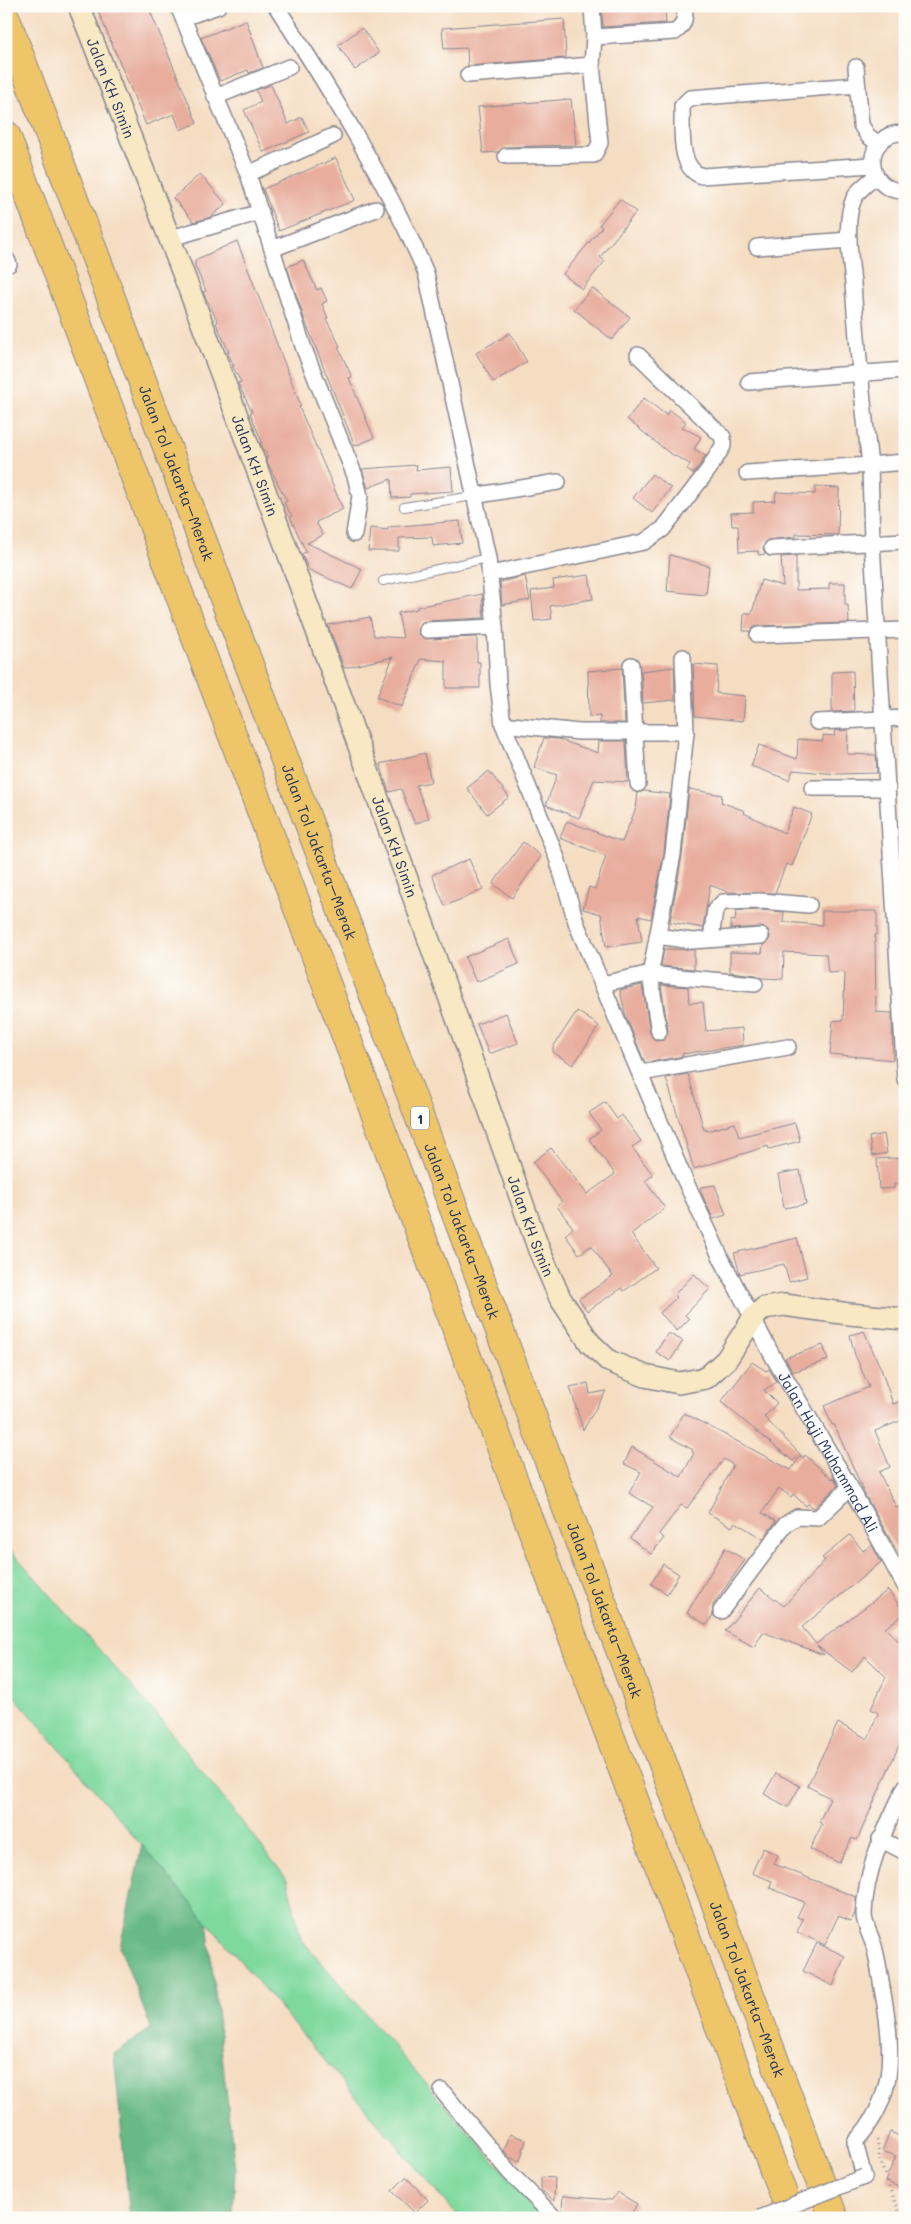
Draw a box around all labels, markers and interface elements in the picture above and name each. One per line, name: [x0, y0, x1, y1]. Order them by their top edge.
street label: Jalan KH Simin: [82, 35, 140, 141]
street label: Jalan Tol Jakarta–Merak: [135, 382, 219, 564]
street label: Jalan KH Simin: [228, 412, 283, 519]
street label: Jalan Tol Jakarta–Merak: [277, 761, 362, 943]
street label: Jalan KH Simin: [368, 793, 423, 900]
road number: 1: [411, 1106, 429, 1130]
street label: Jalan Tol Jakarta–Merak: [420, 1140, 505, 1322]
street label: Jalan KH Simin: [503, 1173, 559, 1279]
street label: Jalan Haji Muhammad Ali: [774, 1368, 883, 1536]
street label: Jalan Tol Jakarta–Merak: [563, 1519, 647, 1701]
street label: Jalan Tol Jakarta–Merak: [706, 1898, 790, 2080]

